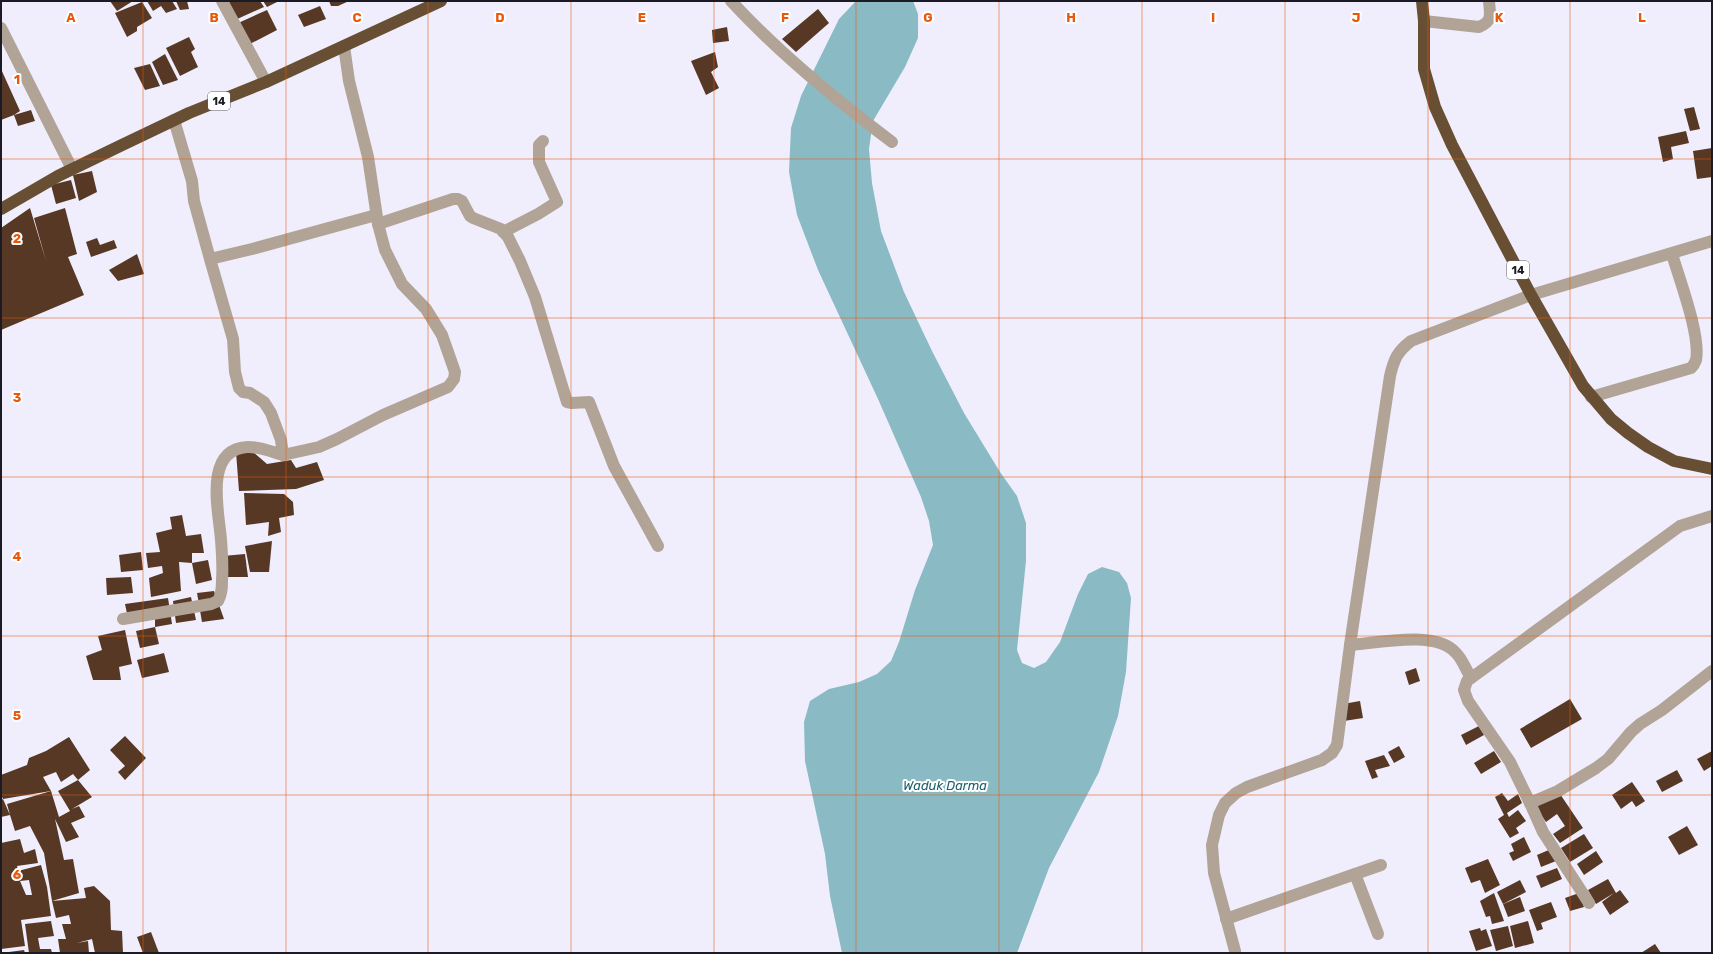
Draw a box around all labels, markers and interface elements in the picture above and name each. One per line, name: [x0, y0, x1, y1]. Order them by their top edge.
text: A: [66, 10, 76, 25]
text: B: [209, 10, 219, 25]
text: C: [352, 10, 362, 25]
text: D: [495, 10, 505, 25]
text: E: [638, 10, 646, 25]
text: F: [781, 10, 789, 25]
text: G: [923, 10, 933, 25]
text: H: [1066, 10, 1076, 25]
text: I: [1211, 10, 1215, 25]
text: J: [1352, 10, 1360, 25]
text: K: [1495, 10, 1504, 25]
text: L: [1638, 10, 1646, 25]
text: 1: [14, 72, 20, 87]
road number: 14: [208, 92, 230, 110]
text: 2: [13, 231, 21, 246]
road number: 14: [1507, 261, 1529, 279]
text: 3: [13, 390, 22, 405]
text: 4: [13, 549, 22, 564]
text: 5: [13, 708, 21, 723]
water label: Waduk Darma: [903, 778, 987, 793]
text: 6: [13, 867, 22, 882]

